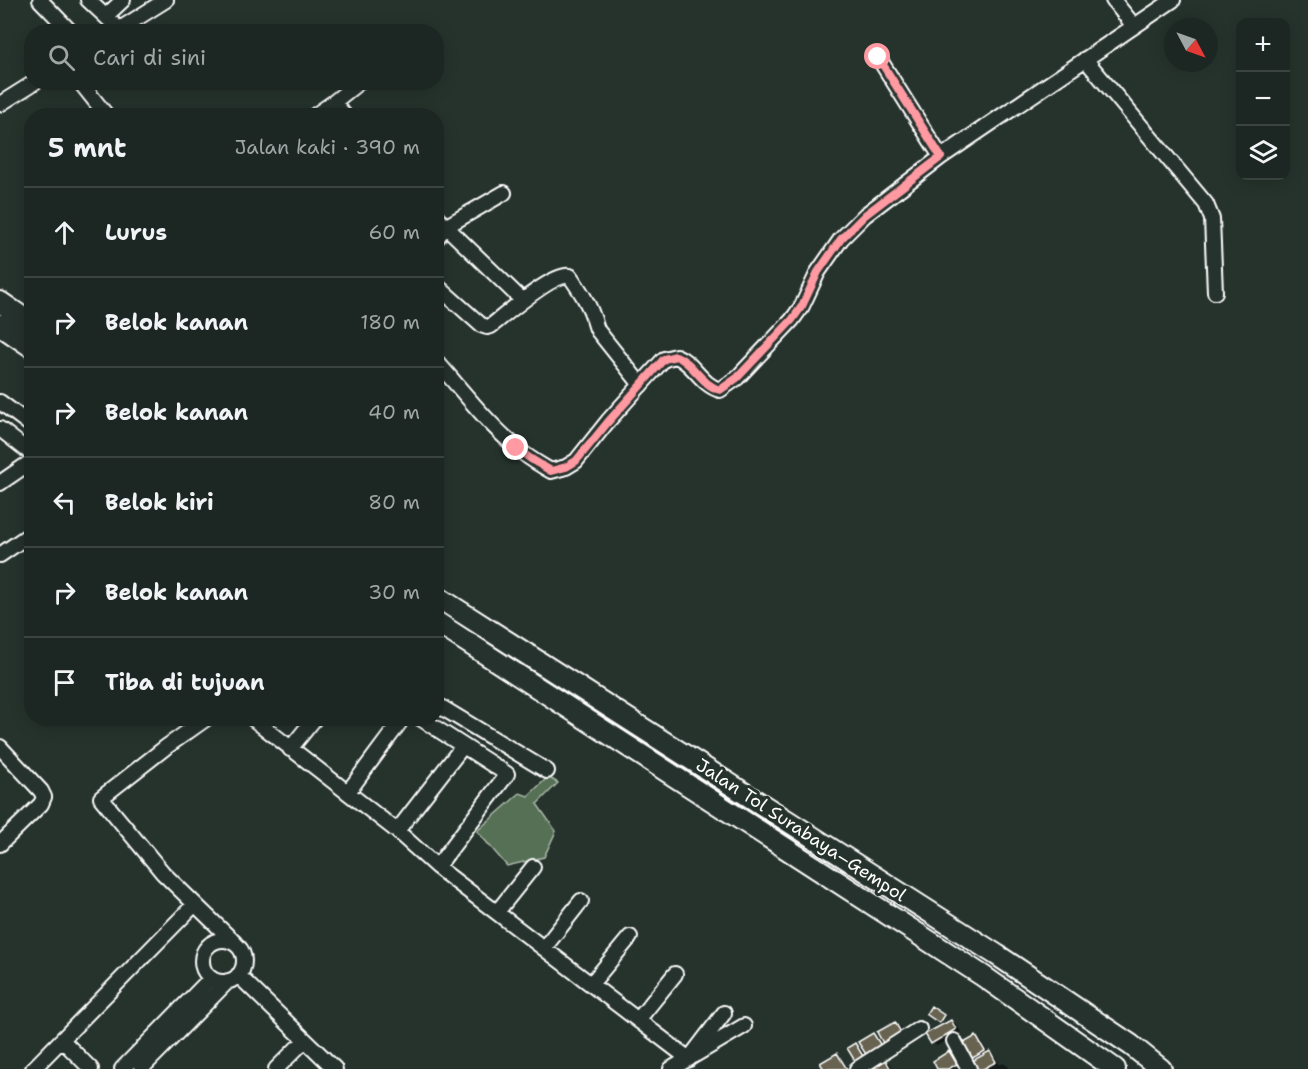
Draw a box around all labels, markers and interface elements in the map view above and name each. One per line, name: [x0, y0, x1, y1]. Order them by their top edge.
north arrow: [1164, 18, 1218, 72]
map controls: [1236, 18, 1290, 180]
button: +: [1236, 18, 1290, 72]
search box: [24, 24, 444, 90]
icon: search: [45, 41, 78, 74]
text: Cari di sini: [93, 43, 206, 72]
route start: [864, 43, 890, 69]
button: −: [1236, 72, 1290, 126]
button: layers: [1236, 126, 1290, 180]
text: 5 mnt: [48, 130, 126, 165]
text: Jalan kaki · 390 m: [234, 134, 420, 160]
icon: ahead: [48, 216, 81, 249]
text: Lurus: [105, 218, 167, 247]
text: 60 m: [368, 219, 420, 245]
icon: right: [48, 306, 81, 339]
text: Belok kanan: [105, 308, 248, 337]
text: 180 m: [360, 309, 420, 335]
icon: right: [48, 396, 81, 429]
text: Belok kanan: [105, 398, 248, 427]
text: 40 m: [368, 399, 420, 425]
route end: [502, 434, 528, 460]
icon: left: [48, 486, 81, 519]
text: Belok kiri: [105, 488, 214, 517]
text: 80 m: [368, 489, 420, 515]
icon: right: [48, 576, 81, 609]
text: Belok kanan: [105, 578, 248, 607]
text: 30 m: [368, 579, 420, 605]
icon: arrive: [48, 666, 81, 699]
text: Tiba di tujuan: [105, 668, 265, 697]
street label: Jalan Tol Surabaya–Gempol: [691, 753, 911, 907]

